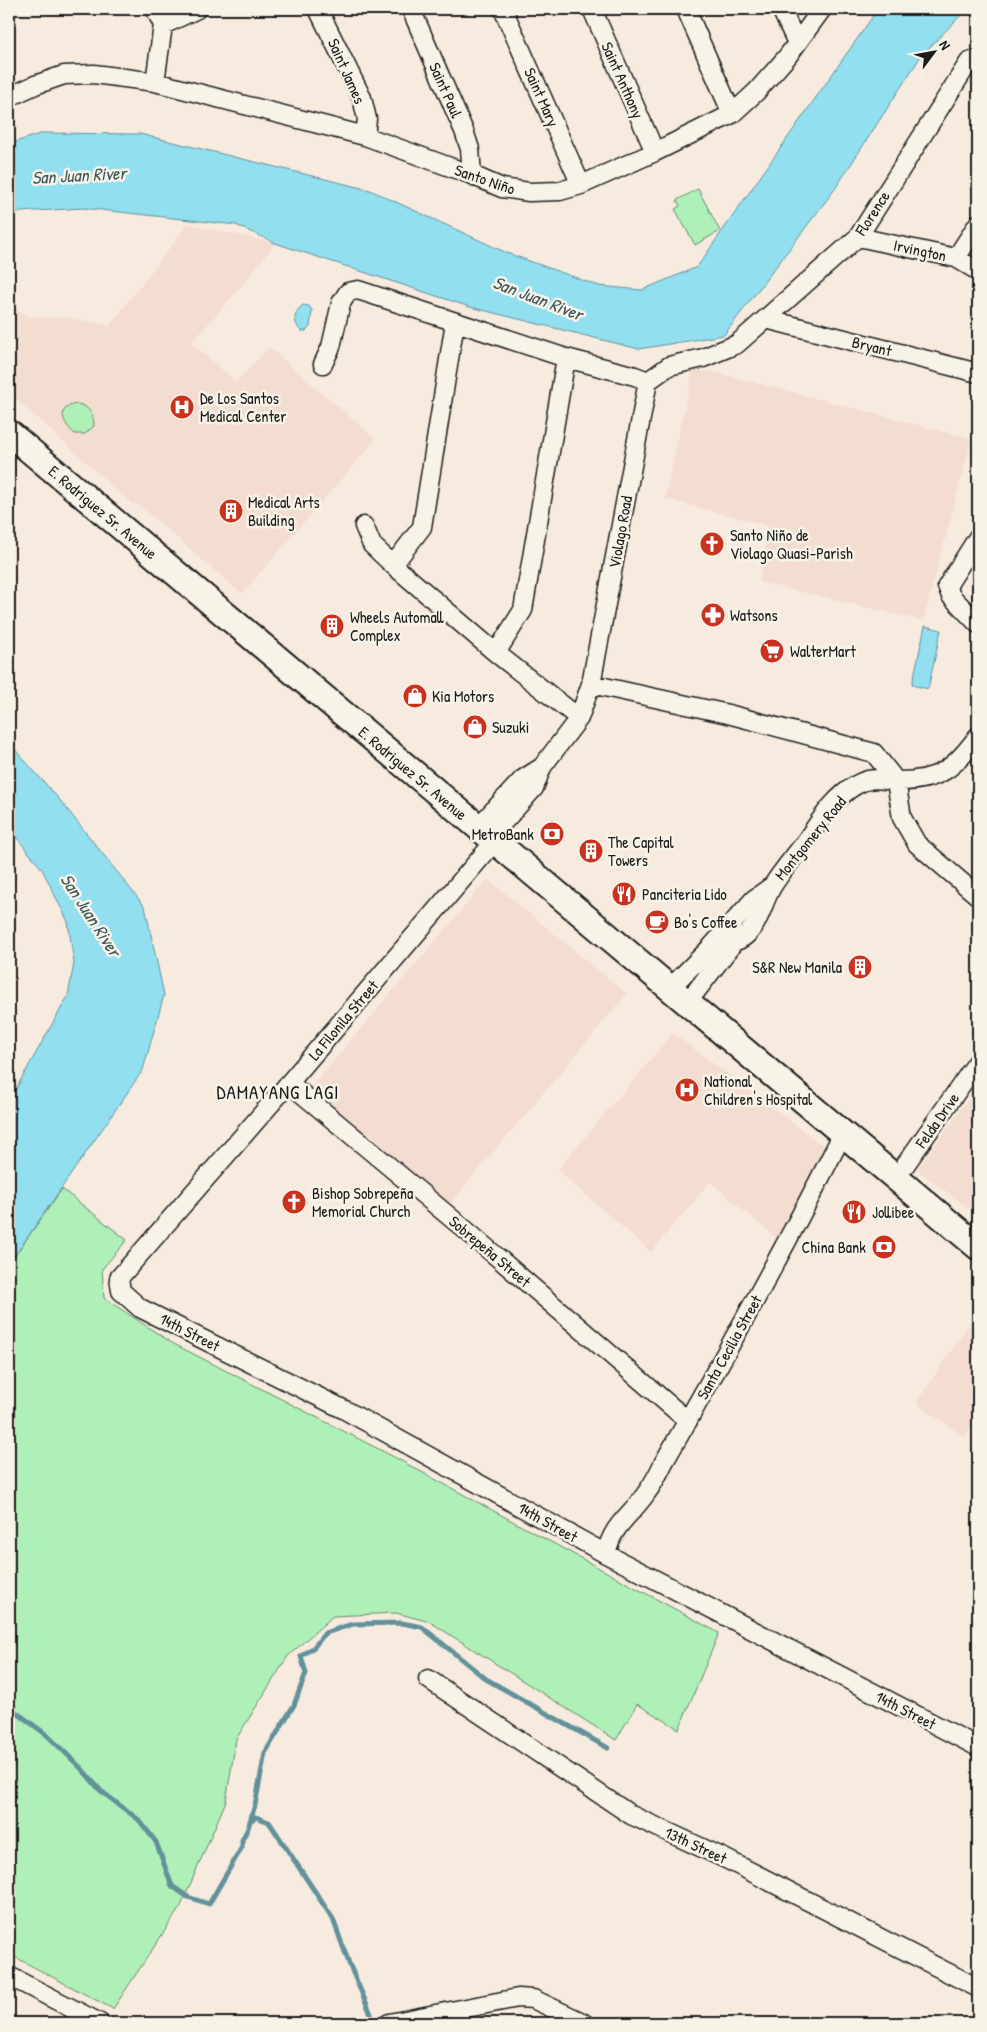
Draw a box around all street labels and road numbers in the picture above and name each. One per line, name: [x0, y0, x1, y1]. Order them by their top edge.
street label: Saint James: [323, 35, 371, 107]
street label: Saint Anthony: [596, 38, 650, 122]
street label: Saint Paul: [424, 59, 468, 122]
street label: Saint Mary: [519, 64, 565, 130]
street label: Santo Niño: [452, 158, 519, 200]
street label: Florence: [849, 186, 895, 240]
street label: Irvington: [892, 234, 948, 266]
street label: Bryant: [850, 330, 895, 362]
street label: E. Rodriguez Sr. Avenue: [44, 460, 162, 564]
street label: Violago Road: [603, 494, 637, 570]
street label: E. Rodriguez Sr. Avenue: [354, 721, 472, 825]
street label: Montgomery Road: [769, 791, 851, 885]
street label: La Filonila Street: [303, 975, 383, 1065]
street label: Felda Drive: [909, 1087, 964, 1153]
street label: Sobrepeña Street: [444, 1210, 536, 1292]
street label: Santa Cecilia Street: [691, 1290, 767, 1403]
street label: 14th Street: [156, 1307, 224, 1357]
street label: 14th Street: [514, 1497, 582, 1548]
street label: 14th Street: [872, 1685, 940, 1735]
street label: 13th Street: [661, 1821, 731, 1869]

